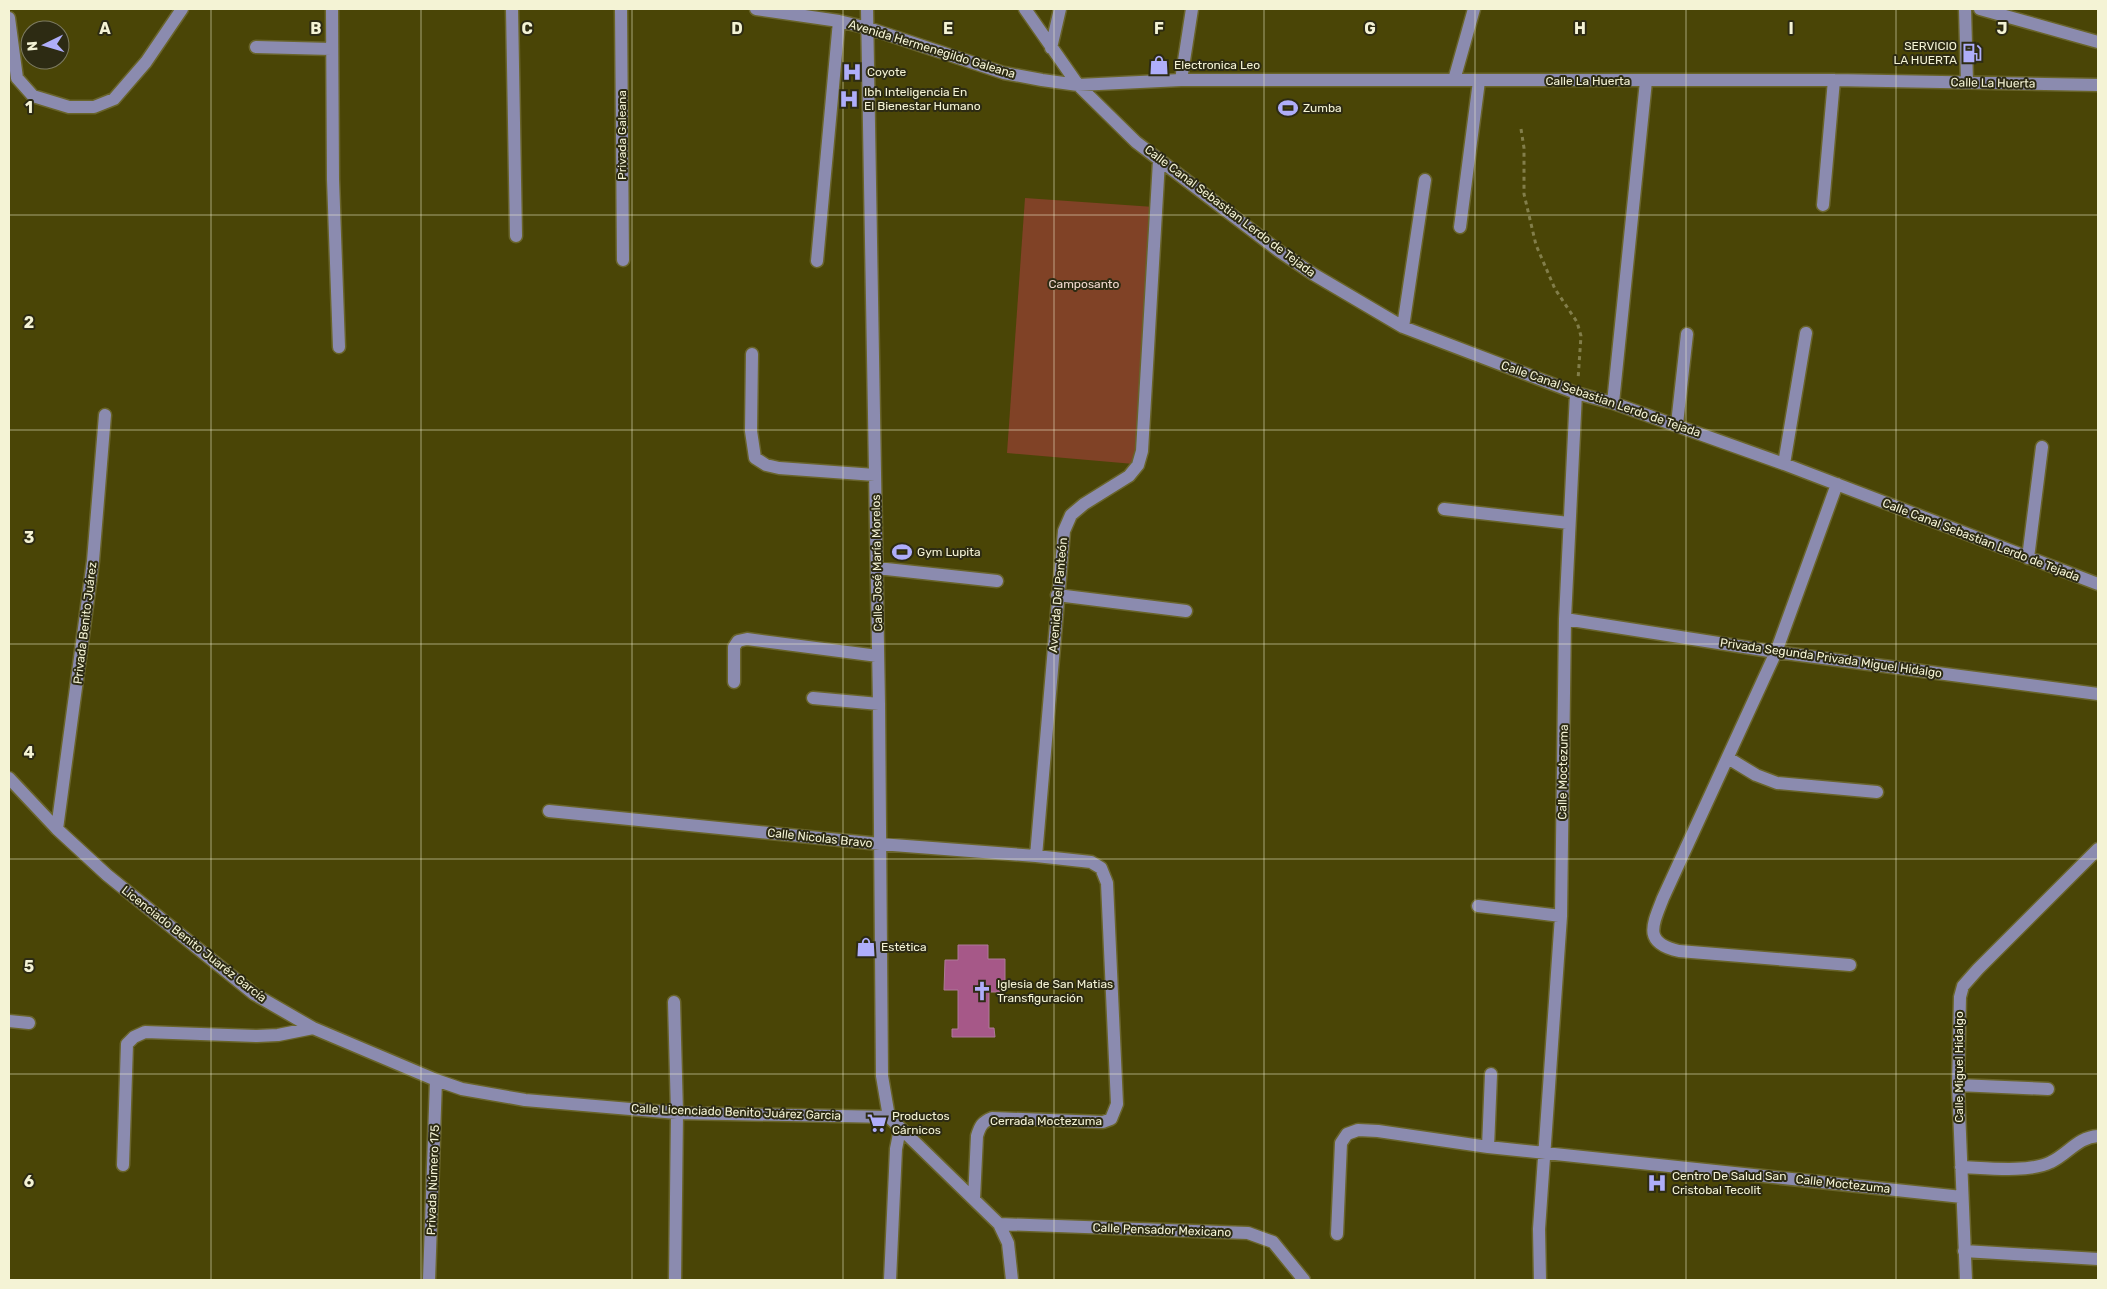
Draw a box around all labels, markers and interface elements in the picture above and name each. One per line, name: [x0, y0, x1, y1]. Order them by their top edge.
street label: Avenida Hermenegildo Galeana: [847, 17, 1017, 81]
text: A: [99, 19, 111, 38]
text: B: [310, 19, 322, 38]
text: C: [521, 19, 533, 38]
text: D: [731, 19, 743, 38]
text: E: [943, 19, 953, 38]
text: F: [1154, 19, 1164, 38]
text: G: [1364, 19, 1376, 38]
text: H: [1574, 19, 1586, 38]
text: I: [1788, 19, 1794, 38]
text: J: [1997, 19, 2007, 38]
north arrow: [20, 20, 70, 70]
place label: SERVICIO LA HUERTA: [1893, 39, 1957, 67]
text: N: [24, 40, 41, 52]
fuel station icon: SERVICIO LA HUERTA: [1961, 42, 1983, 64]
shop icon: Electronica Leo: [1148, 54, 1170, 76]
place label: Electronica Leo: [1174, 58, 1260, 72]
hospital icon: Coyote: [841, 61, 863, 83]
place label: Coyote: [867, 65, 907, 79]
street label: Calle La Huerta: [1546, 74, 1630, 88]
street label: Calle La Huerta: [1950, 75, 2036, 91]
place label: Ibh Inteligencia En El Bienestar Humano: [864, 85, 981, 113]
hospital icon: Ibh Inteligencia En El Bienestar Humano: [838, 88, 860, 110]
street label: Privada Galeana: [615, 90, 629, 180]
sports icon: Zumba: [1277, 97, 1299, 119]
text: 1: [25, 98, 33, 117]
place label: Zumba: [1303, 101, 1342, 115]
street label: Calle Canal Sebastian Lerdo de Tejada: [1142, 142, 1318, 280]
park label: Camposanto: [1049, 277, 1120, 291]
text: 2: [24, 313, 34, 332]
street label: Calle Canal Sebastian Lerdo de Tejada: [1499, 358, 1703, 440]
street label: Calle José María Morelos: [869, 494, 885, 632]
street label: Calle Canal Sebastian Lerdo de Tejada: [1880, 496, 2082, 584]
text: 3: [24, 528, 34, 547]
street label: Avenida Del Panteón: [1046, 537, 1070, 653]
sports icon: Gym Lupita: [891, 541, 913, 563]
place label: Gym Lupita: [917, 545, 981, 559]
street label: Privada Benito Juárez: [71, 561, 99, 685]
street label: Privada Segunda Privada Miguel Hidalgo: [1719, 635, 1943, 681]
street label: Calle Moctezuma: [1555, 724, 1571, 820]
text: 4: [24, 743, 35, 762]
street label: Calle Nicolas Bravo: [767, 826, 873, 851]
street label: Licenciado Benito Juaréz García: [119, 883, 269, 1005]
shop icon: Estética: [855, 936, 877, 958]
place label: Estética: [881, 940, 927, 954]
text: 5: [24, 957, 34, 976]
place label: Iglesia de San Matias Transfiguración: [997, 977, 1113, 1005]
church icon: Iglesia de San Matias Transfiguración: [971, 980, 993, 1002]
street label: Calle Miguel Hidalgo: [1952, 1011, 1966, 1123]
street label: Calle Licenciado Benito Juárez Garcia: [631, 1101, 841, 1123]
place label: Productos Cárnicos: [892, 1109, 950, 1137]
supermarket icon: Productos Cárnicos: [866, 1112, 888, 1134]
street label: Cerrada Moctezuma: [990, 1114, 1102, 1128]
street label: Privada Número 175: [424, 1125, 442, 1235]
place label: Centro De Salud San Cristobal Tecolit: [1672, 1169, 1786, 1197]
text: 6: [24, 1172, 34, 1191]
hospital icon: Centro De Salud San Cristobal Tecolit: [1646, 1172, 1668, 1194]
street label: Calle Moctezuma: [1795, 1172, 1891, 1196]
street label: Calle Pensador Mexicano: [1092, 1221, 1232, 1239]

